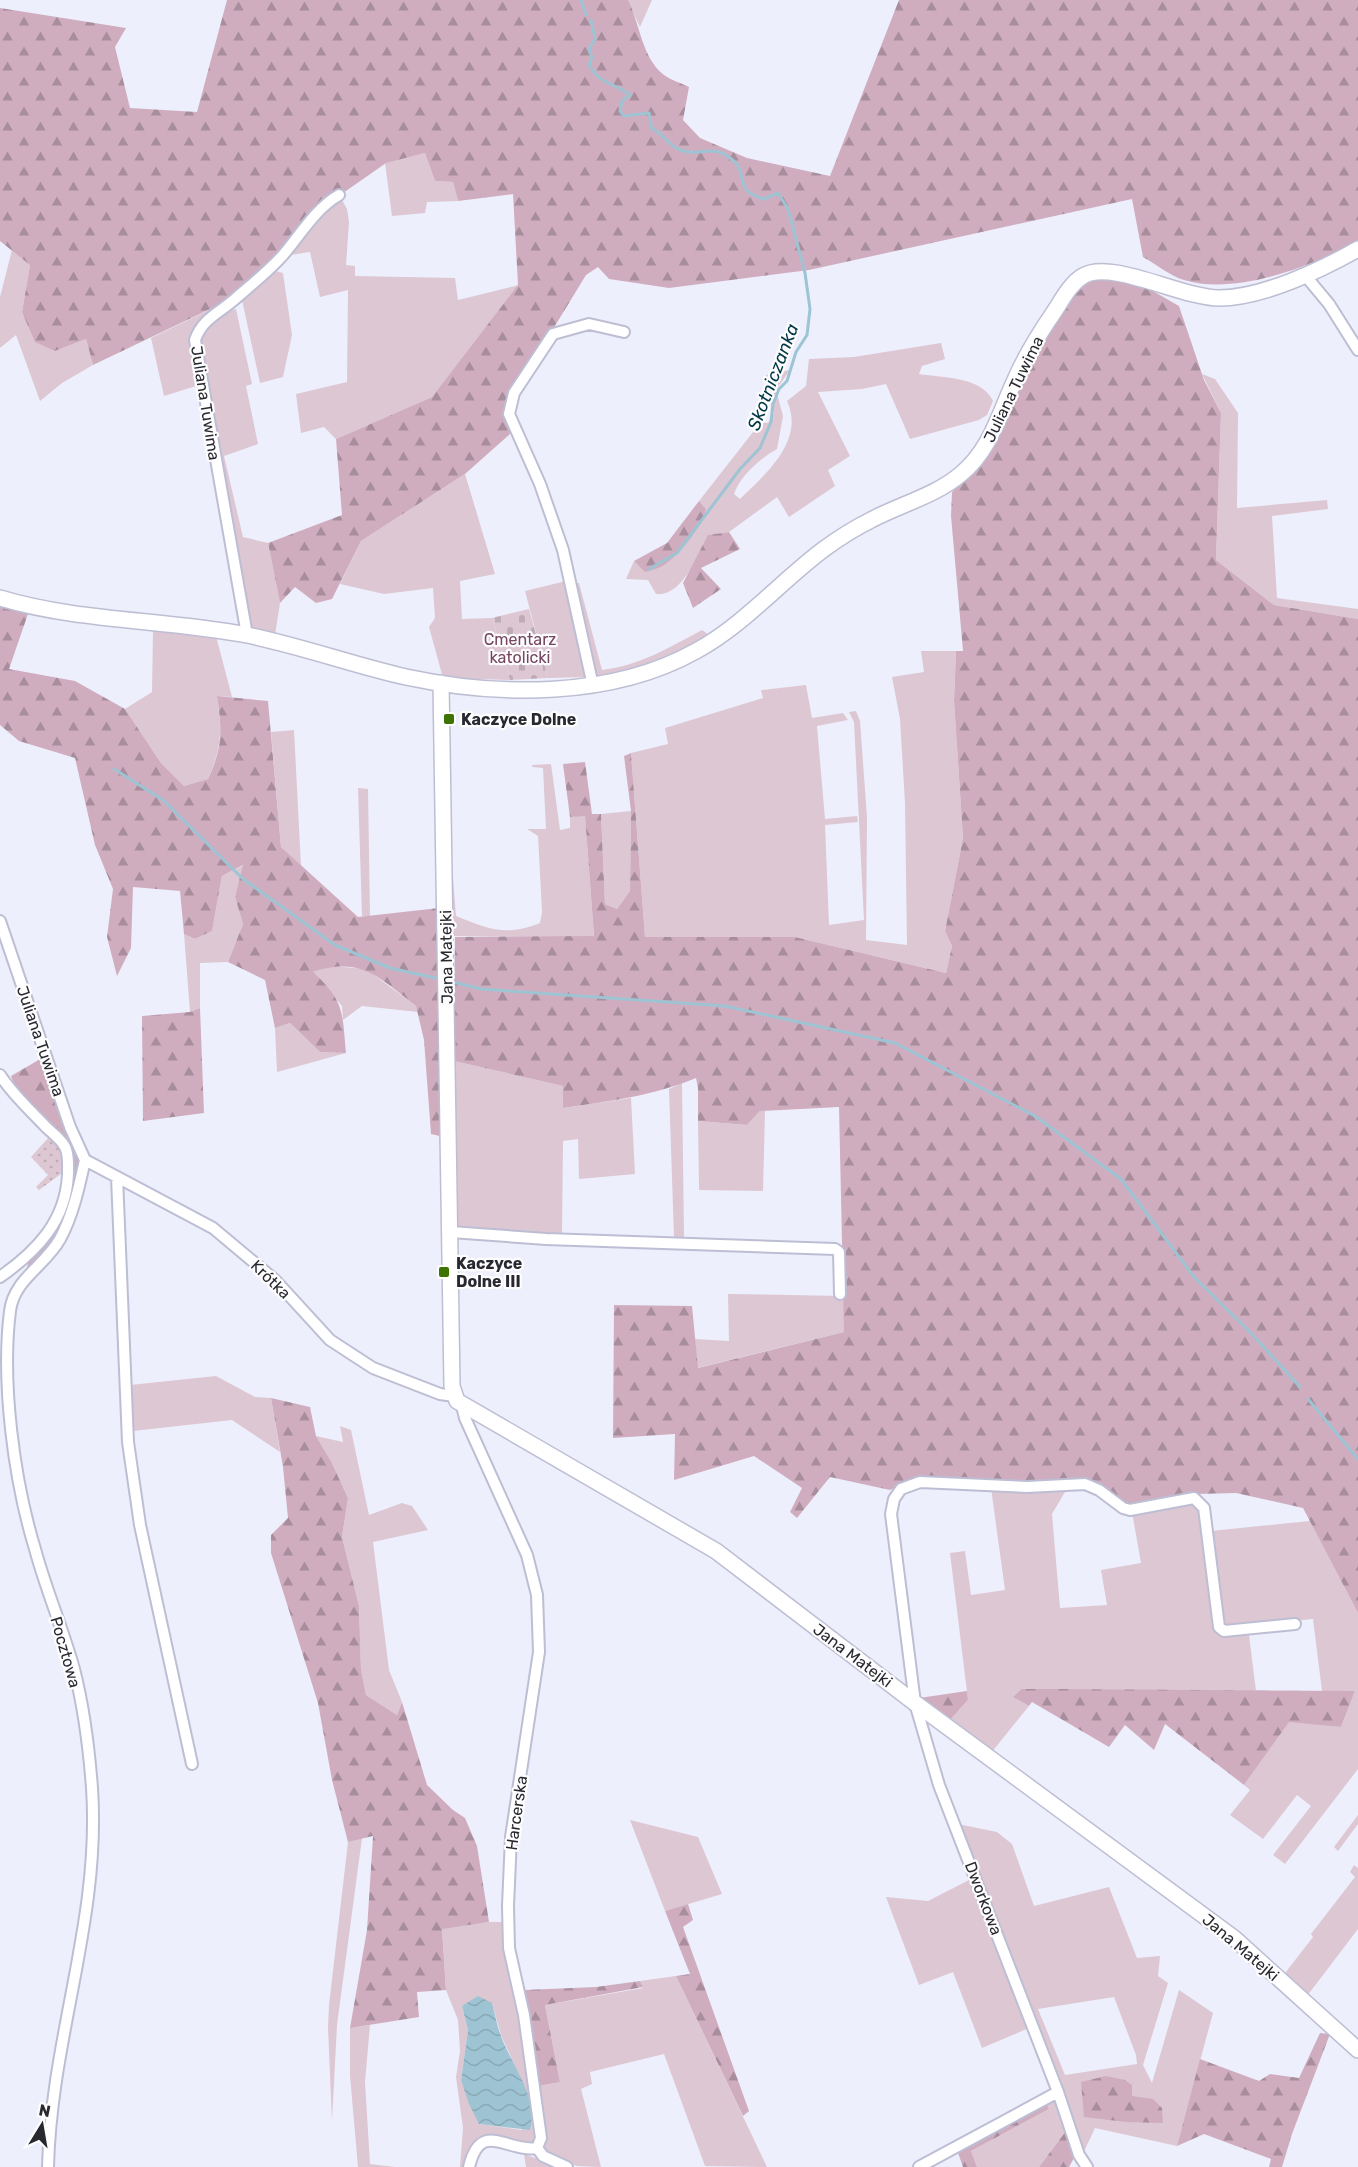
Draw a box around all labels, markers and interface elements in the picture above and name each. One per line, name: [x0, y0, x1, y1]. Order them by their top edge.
water label: Skotniczanka: [743, 320, 804, 434]
street label: Juliana Tuwima: [980, 333, 1047, 445]
street label: Juliana Tuwima: [187, 344, 224, 462]
park label: Cmentarz katolicki: [484, 630, 556, 667]
place label: Kaczyce Dolne: [461, 710, 576, 729]
marker: Kaczyce Dolne: [442, 712, 456, 726]
street label: Jana Matejki: [436, 910, 457, 1004]
street label: Juliana Tuwima: [13, 983, 68, 1099]
place label: Kaczyce Dolne III: [456, 1254, 522, 1291]
street label: Krótka: [247, 1256, 294, 1303]
marker: Kaczyce Dolne III: [437, 1265, 451, 1279]
street label: Pocztowa: [46, 1614, 85, 1690]
street label: Jana Matejki: [809, 1619, 896, 1691]
street label: Harcerska: [502, 1775, 531, 1852]
street label: Dworkowa: [961, 1859, 1006, 1938]
street label: Jana Matejki: [1198, 1910, 1283, 1985]
north arrow: [12, 2095, 72, 2155]
text: N: [37, 2100, 52, 2121]

